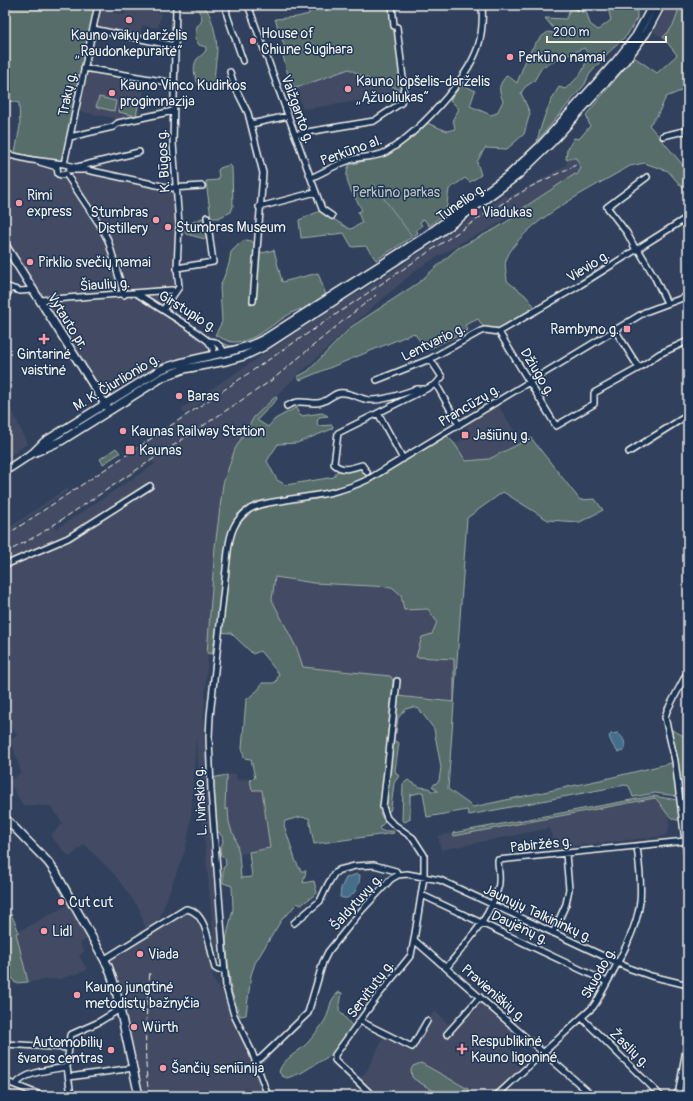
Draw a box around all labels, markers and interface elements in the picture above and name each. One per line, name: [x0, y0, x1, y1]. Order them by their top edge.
marker: Kauno vaikų darželis „Raudonkepuraitė“: [124, 15, 134, 25]
scale bar: [547, 18, 666, 44]
place label: House of Chiune Sugihara: [261, 25, 353, 58]
text: 200 m: [553, 25, 590, 40]
place label: Kauno vaikų darželis „Raudonkepuraitė“: [71, 27, 188, 60]
marker: House of Chiune Sugihara: [248, 36, 258, 46]
place label: Perkūno namai: [518, 49, 606, 66]
marker: Perkūno namai: [505, 52, 515, 62]
street label: Trakų g.: [54, 70, 80, 118]
street label: Vaižganto g.: [277, 72, 318, 146]
place label: Kauno lopšelis-darželis „Ąžuoliukas“: [356, 73, 491, 106]
place label: Kauno Vinco Kudirkos progimnazija: [120, 77, 247, 110]
marker: Kauno lopšelis-darželis „Ąžuoliukas“: [343, 84, 353, 94]
marker: Kauno Vinco Kudirkos progimnazija: [107, 88, 117, 98]
street label: K. Būgos g.: [153, 129, 174, 193]
street label: Perkūno al.: [318, 131, 384, 169]
street label: Tunelio g.: [434, 179, 489, 225]
park label: Perkūno parkas: [352, 184, 441, 201]
place label: Rimi express: [27, 187, 72, 220]
marker: Rimi express: [14, 198, 24, 208]
place label: Stumbras Distillery: [91, 204, 149, 237]
place label: Viadukas: [482, 204, 533, 221]
marker: Viadukas: [469, 207, 479, 217]
marker: Stumbras Distillery: [151, 215, 161, 225]
place label: Stumbras Museum: [176, 219, 286, 236]
marker: Stumbras Museum: [163, 222, 173, 232]
street label: Vievio g.: [564, 247, 613, 286]
place label: Pirklio svečių namai: [38, 254, 151, 271]
marker: Pirklio svečių namai: [25, 257, 35, 267]
street label: Šiaulių g.: [79, 273, 131, 295]
street label: Girstupio g.: [155, 287, 220, 336]
street label: Vytauto pr.: [44, 290, 92, 353]
street label: Lentvario g.: [399, 320, 468, 365]
place label: Rambyno g.: [550, 321, 619, 338]
marker: Rambyno g.: [622, 324, 632, 334]
marker: Gintarinė vaistinė: [39, 334, 49, 344]
street label: Džiugo g.: [517, 345, 559, 399]
place label: Gintarinė vaistinė: [17, 346, 71, 379]
street label: M. K. Čiurlionio g.: [69, 349, 163, 415]
street label: Prancūzų g.: [436, 380, 503, 430]
place label: Baras: [187, 388, 220, 405]
marker: Baras: [174, 391, 184, 401]
place label: Kaunas Railway Station: [131, 423, 265, 440]
marker: Kaunas Railway Station: [118, 426, 128, 436]
place label: Jašiūnų g.: [473, 427, 531, 444]
marker: Jašiūnų g.: [460, 430, 470, 440]
place label: Kaunas: [139, 442, 182, 459]
marker: Kaunas: [124, 444, 136, 456]
street label: L. Ivinskio g.: [190, 766, 211, 836]
street label: Pabiržės g.: [509, 833, 573, 856]
street label: Šaldytuvų g.: [326, 870, 386, 934]
street label: Jaunųjų Talkininkų g.: [481, 881, 595, 946]
place label: Cut cut: [69, 894, 114, 911]
marker: Cut cut: [56, 897, 66, 907]
street label: Daujėnų g.: [489, 907, 551, 948]
place label: Lidl: [52, 923, 73, 940]
marker: Lidl: [39, 926, 49, 936]
street label: Skuodo g.: [577, 945, 619, 1002]
place label: Viada: [148, 946, 179, 963]
marker: Viada: [135, 949, 145, 959]
street label: Servitutų g.: [343, 957, 398, 1021]
street label: Pravieniškių g.: [458, 961, 529, 1026]
place label: Kauno jungtinė metodistų bažnyčia: [85, 979, 200, 1012]
marker: Kauno jungtinė metodistų bažnyčia: [72, 990, 82, 1000]
place label: Würth: [142, 1019, 178, 1036]
marker: Würth: [129, 1022, 139, 1032]
street label: Žaslių g.: [606, 1025, 653, 1071]
place label: Respublikinė Kauno ligoninė: [471, 1033, 557, 1066]
place label: Automobilių švaros centras: [17, 1034, 104, 1067]
marker: Respublikinė Kauno ligoninė: [456, 1043, 468, 1055]
marker: Automobilių švaros centras: [106, 1045, 116, 1055]
place label: Šančių seniūnija: [171, 1059, 264, 1077]
marker: Šančių seniūnija: [158, 1063, 168, 1073]

